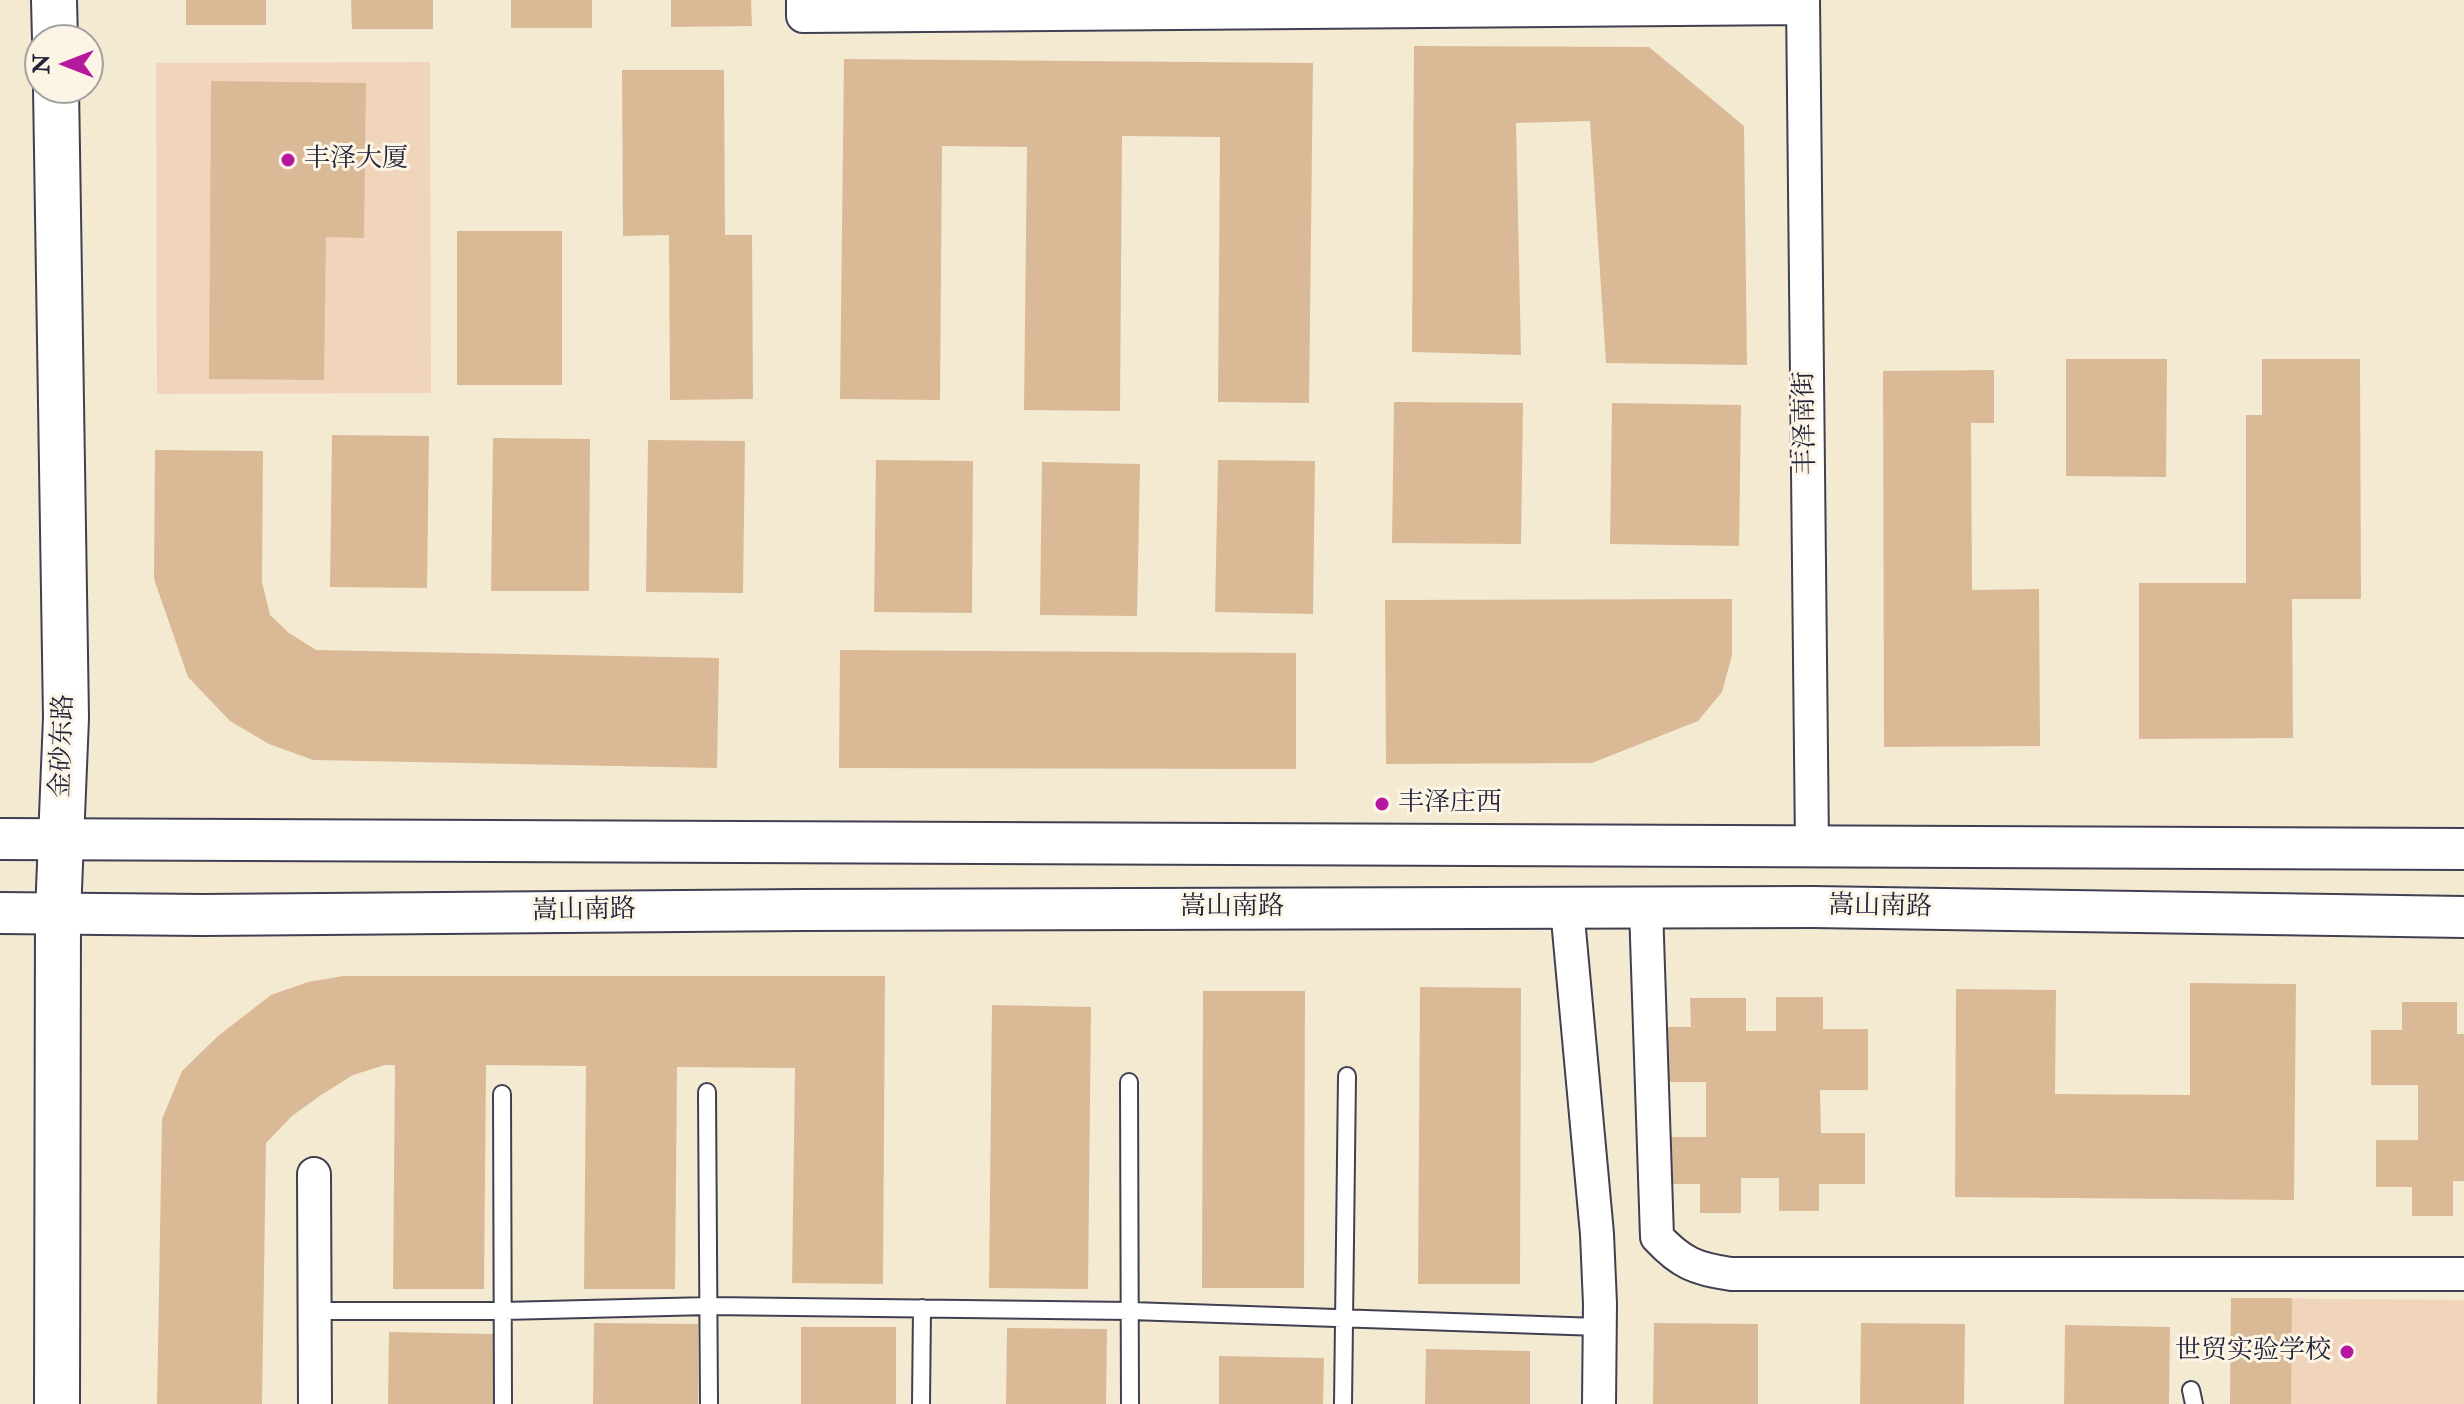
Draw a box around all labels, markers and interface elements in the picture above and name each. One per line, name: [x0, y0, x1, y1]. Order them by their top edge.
north arrow: [24, 24, 104, 104]
text: N: [28, 54, 56, 74]
place label: 丰泽大厦: [304, 144, 408, 176]
marker: 丰泽大厦: [279, 151, 297, 169]
street label: 丰泽南街: [1790, 371, 1824, 475]
street label: 金砂东路: [47, 693, 81, 799]
place label: 丰泽庄西: [1398, 788, 1502, 820]
marker: 丰泽庄西: [1373, 795, 1391, 813]
street label: 嵩山南路: [1828, 891, 1932, 925]
street label: 嵩山南路: [1180, 892, 1284, 924]
street label: 嵩山南路: [532, 895, 636, 929]
place label: 世贸实验学校: [2175, 1336, 2331, 1368]
marker: 世贸实验学校: [2338, 1343, 2356, 1361]

